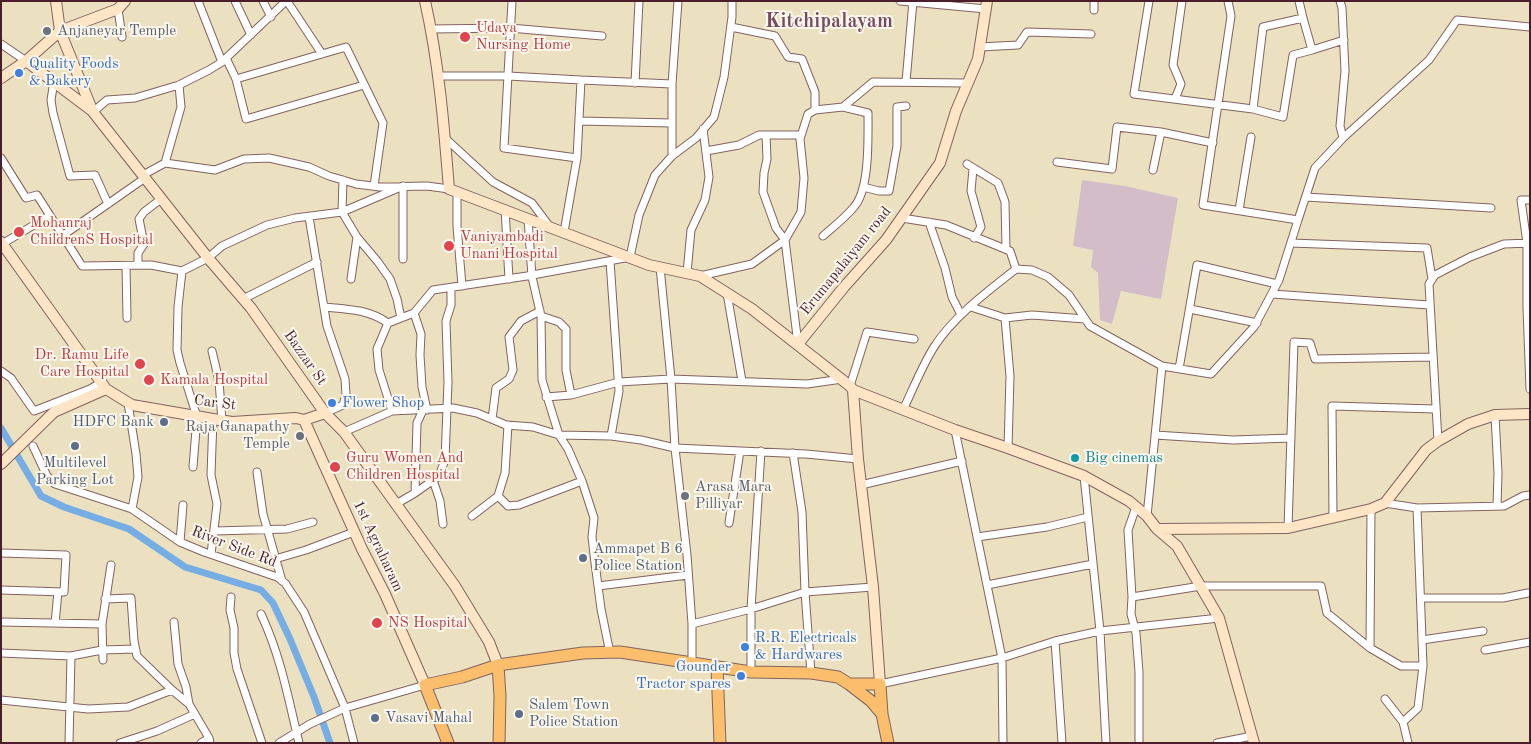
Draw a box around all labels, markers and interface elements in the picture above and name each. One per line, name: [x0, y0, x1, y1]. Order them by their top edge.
district label: Kitchipalayam: [765, 10, 893, 34]
place label: Udaya Nursing Home: [476, 19, 571, 54]
place label: Anjaneyar Temple: [57, 22, 176, 40]
marker: Anjaneyar Temple: [41, 25, 53, 37]
marker: Udaya Nursing Home: [458, 30, 472, 44]
place label: Quality Foods & Bakery: [29, 55, 119, 90]
marker: Quality Foods & Bakery: [13, 67, 25, 79]
street label: Erumapalaiyam road: [797, 203, 895, 319]
place label: Mohanraj ChildrenS Hospital: [30, 214, 153, 249]
marker: Mohanraj ChildrenS Hospital: [12, 225, 26, 239]
place label: Vaniyambadi Unani Hospital: [460, 228, 558, 263]
marker: Vaniyambadi Unani Hospital: [442, 239, 456, 253]
street label: Bazzar St: [279, 327, 331, 389]
place label: Dr. Ramu Life Care Hospital: [35, 346, 129, 381]
marker: Dr. Ramu Life Care Hospital: [133, 357, 147, 371]
place label: Kamala Hospital: [160, 371, 268, 389]
marker: Kamala Hospital: [142, 373, 156, 387]
street label: Car St: [193, 391, 237, 415]
place label: Flower Shop: [342, 394, 424, 412]
marker: Flower Shop: [326, 397, 338, 409]
place label: HDFC Bank: [72, 413, 154, 431]
marker: HDFC Bank: [158, 416, 170, 428]
place label: Raja Ganapathy Temple: [185, 418, 290, 453]
marker: Raja Ganapathy Temple: [294, 430, 306, 442]
marker: Multilevel Parking Lot: [69, 440, 81, 452]
place label: Guru Women And Children Hospital: [346, 449, 464, 484]
place label: Big cinemas: [1085, 449, 1163, 467]
marker: Big cinemas: [1069, 452, 1081, 464]
place label: Multilevel Parking Lot: [36, 454, 114, 489]
marker: Guru Women And Children Hospital: [328, 460, 342, 474]
place label: Arasa Mara Pilliyar: [695, 478, 772, 513]
marker: Arasa Mara Pilliyar: [679, 490, 691, 502]
street label: 1st Agraharam: [349, 497, 407, 595]
street label: River Side Rd: [189, 522, 279, 572]
place label: Ammapet B 6 Police Station: [593, 540, 683, 575]
marker: Ammapet B 6 Police Station: [577, 552, 589, 564]
place label: NS Hospital: [388, 614, 467, 632]
marker: NS Hospital: [370, 616, 384, 630]
place label: R.R. Electricals & Hardwares: [755, 629, 857, 664]
marker: R.R. Electricals & Hardwares: [739, 641, 751, 653]
place label: Gounder Tractor spares: [636, 658, 731, 693]
marker: Gounder Tractor spares: [735, 670, 747, 682]
place label: Salem Town Police Station: [529, 696, 618, 731]
marker: Salem Town Police Station: [513, 708, 525, 720]
place label: Vasavi Mahal: [385, 709, 472, 727]
marker: Vasavi Mahal: [369, 712, 381, 724]

